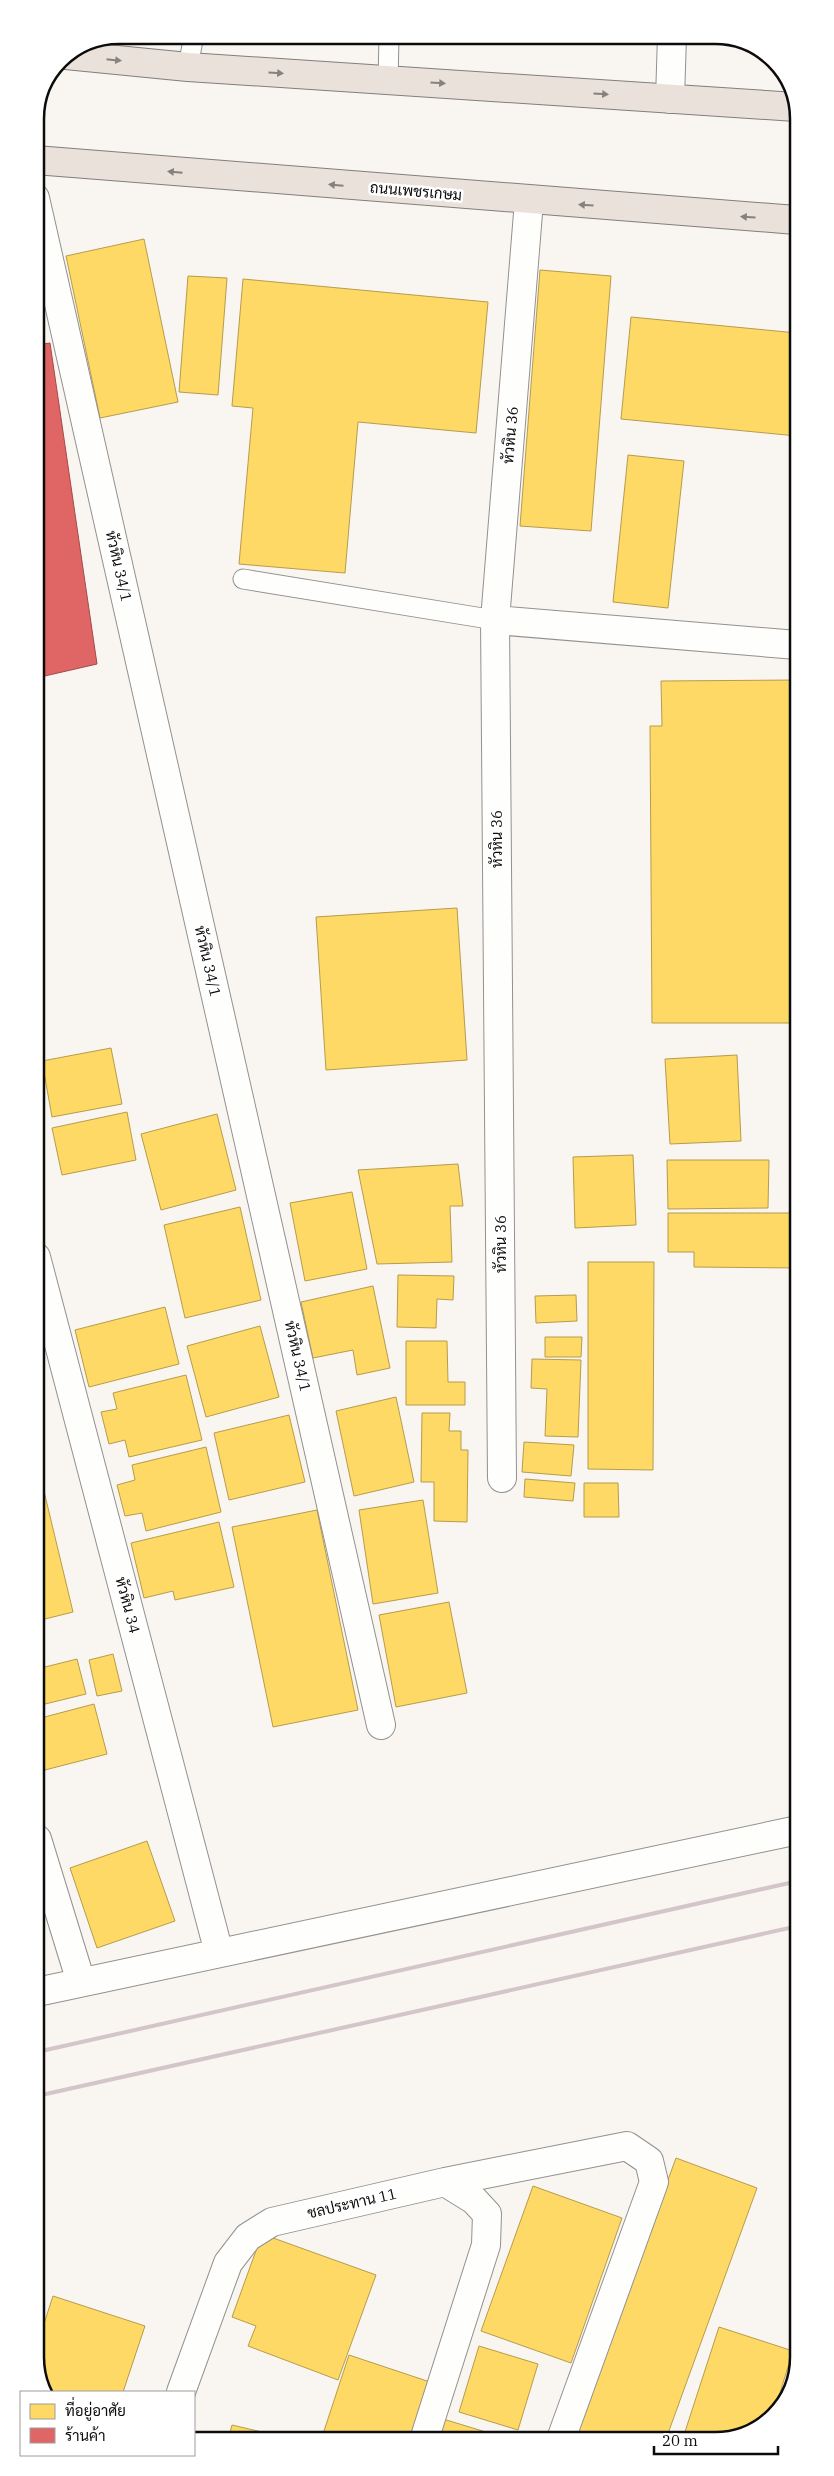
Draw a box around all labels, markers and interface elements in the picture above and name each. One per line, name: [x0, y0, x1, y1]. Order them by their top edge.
one-way arrow: [107, 56, 123, 64]
one-way arrow: [269, 69, 285, 77]
one-way arrow: [431, 80, 447, 88]
one-way arrow: [593, 91, 609, 99]
one-way arrow: [166, 167, 182, 175]
street label: ถนนเพชรเกษม: [369, 178, 463, 204]
one-way arrow: [328, 181, 344, 189]
one-way arrow: [577, 200, 593, 208]
one-way arrow: [739, 212, 755, 220]
street label: หัวหิน 36: [498, 405, 522, 465]
street label: หัวหิน 34/1: [102, 529, 136, 603]
street label: หัวหิน 36: [487, 810, 506, 868]
street label: หัวหิน 34/1: [191, 924, 225, 998]
street label: หัวหิน 36: [491, 1215, 510, 1273]
street label: หัวหิน 34/1: [281, 1319, 315, 1393]
street label: หัวหิน 34: [111, 1575, 145, 1635]
street label: ชลประทาน 11: [305, 2184, 399, 2222]
legend: [20, 2391, 195, 2456]
text: ที่อยู่อาศัย: [65, 2396, 126, 2421]
scale bar: [654, 2424, 778, 2456]
text: ร้านค้า: [65, 2426, 105, 2445]
text: 20 m: [662, 2431, 698, 2450]

